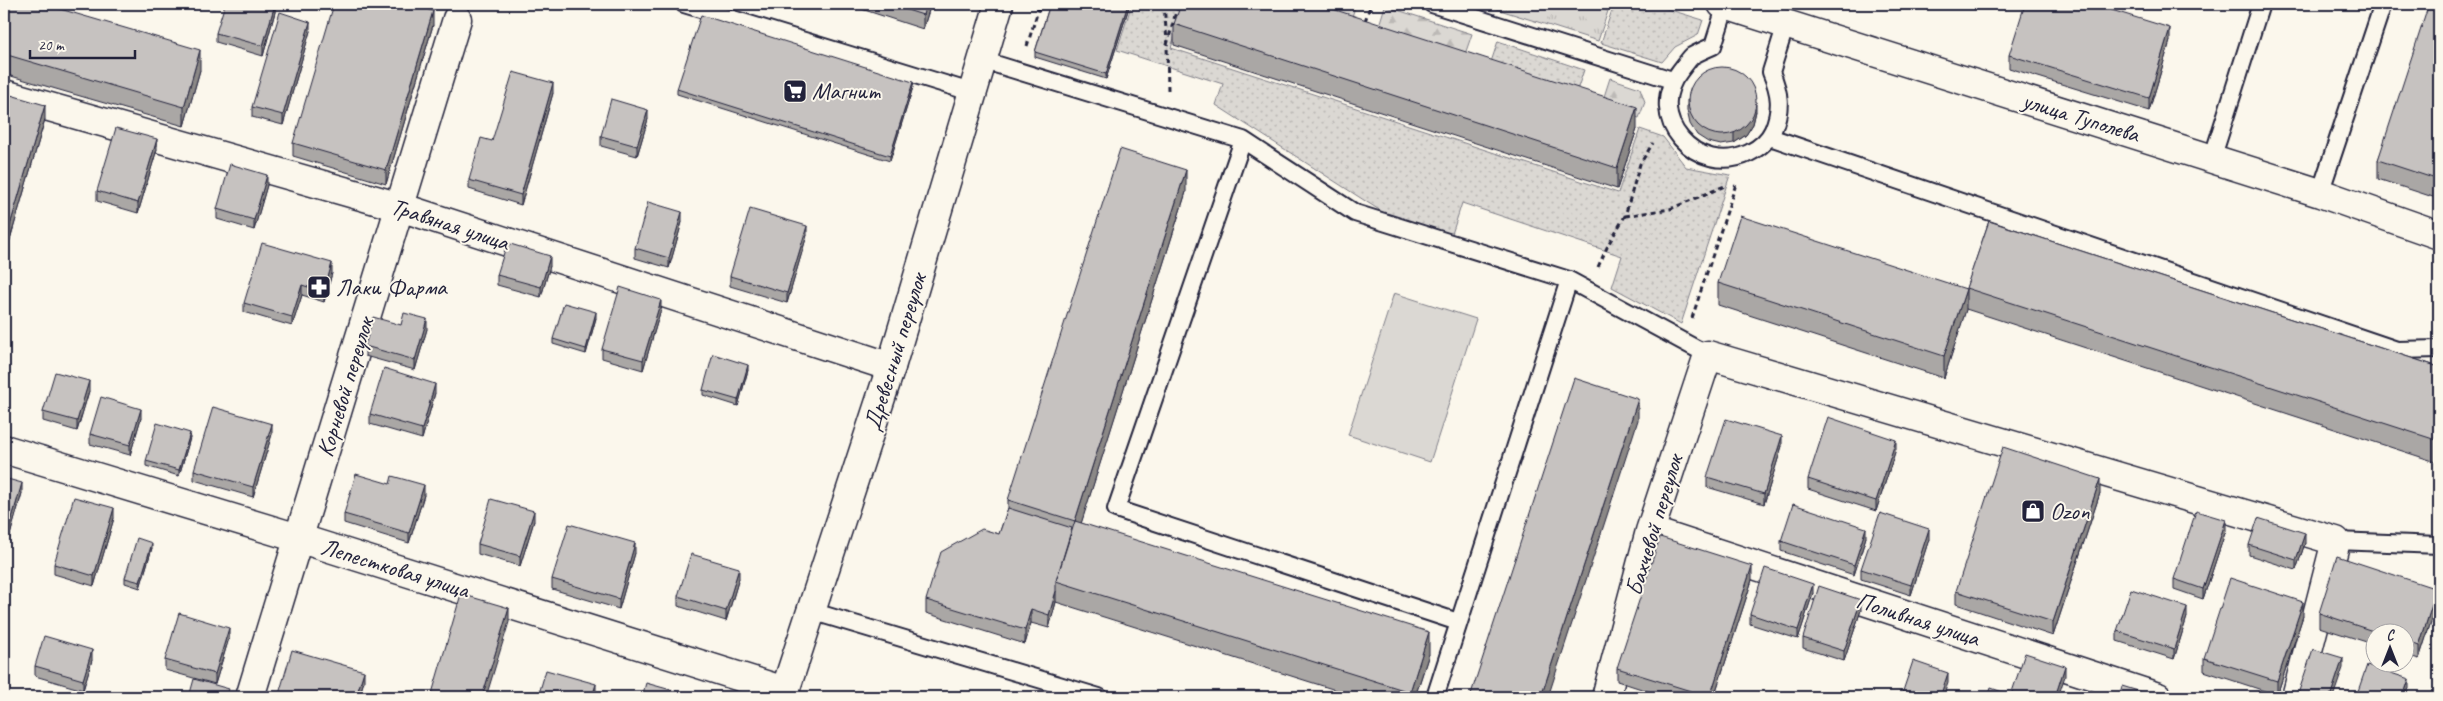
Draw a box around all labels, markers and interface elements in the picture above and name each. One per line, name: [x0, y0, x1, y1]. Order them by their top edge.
scale bar: [30, 28, 135, 60]
text: 20 m: [38, 36, 65, 55]
place label: Магнит: [812, 76, 881, 106]
supermarket icon: Магнит: [782, 78, 808, 104]
street label: улица Туполева: [2017, 84, 2144, 149]
street label: Травяная улица: [387, 191, 514, 258]
street label: Древесный переулок: [857, 268, 934, 434]
place label: Лаки Фарма: [336, 272, 448, 302]
pharmacy icon: Лаки Фарма: [306, 274, 332, 300]
street label: Корневой переулок: [310, 312, 381, 460]
street label: Бахчевой переулок: [1618, 449, 1690, 599]
place label: Ozon: [2050, 496, 2090, 526]
shop icon: Ozon: [2020, 498, 2046, 524]
street label: Лепестковая улица: [317, 531, 474, 605]
street label: Поливная улица: [1853, 585, 1985, 653]
north arrow: [2366, 624, 2416, 674]
text: С: [2387, 627, 2396, 644]

